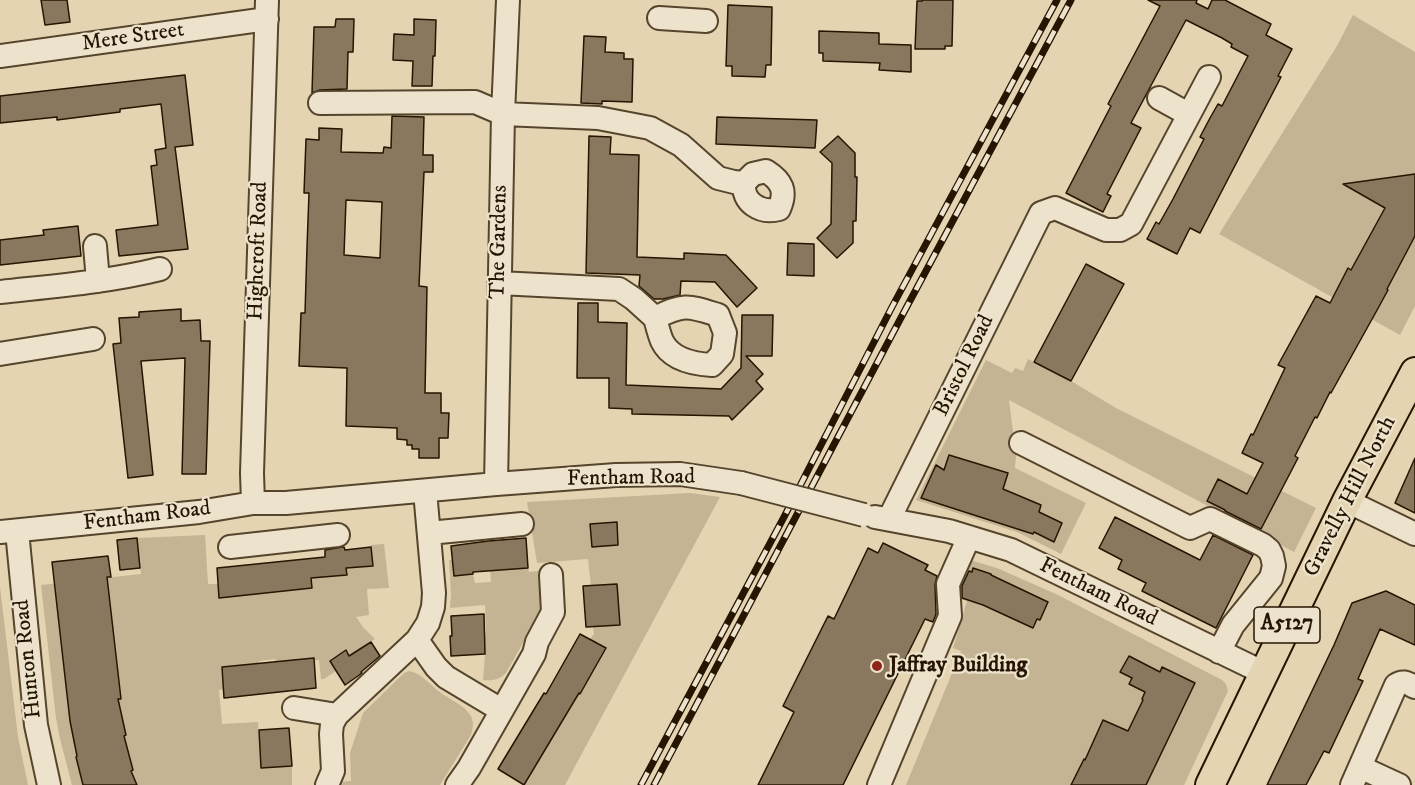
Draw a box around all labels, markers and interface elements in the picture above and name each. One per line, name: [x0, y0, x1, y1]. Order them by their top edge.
street label: Mere Street: [80, 18, 186, 58]
street label: Highcroft Road: [243, 181, 275, 321]
street label: The Gardens: [486, 185, 514, 299]
street label: Bristol Road: [929, 311, 1001, 421]
street label: Gravelly Hill North: [1299, 412, 1403, 582]
street label: Fentham Road: [567, 465, 695, 493]
street label: Fentham Road: [82, 496, 212, 538]
street label: Fentham Road: [1035, 553, 1161, 633]
street label: Hunton Road: [10, 598, 48, 720]
road number: A5127: [1254, 607, 1320, 643]
place label: Jaffray Building: [889, 653, 1027, 679]
marker: Jaffray Building: [870, 659, 884, 673]

